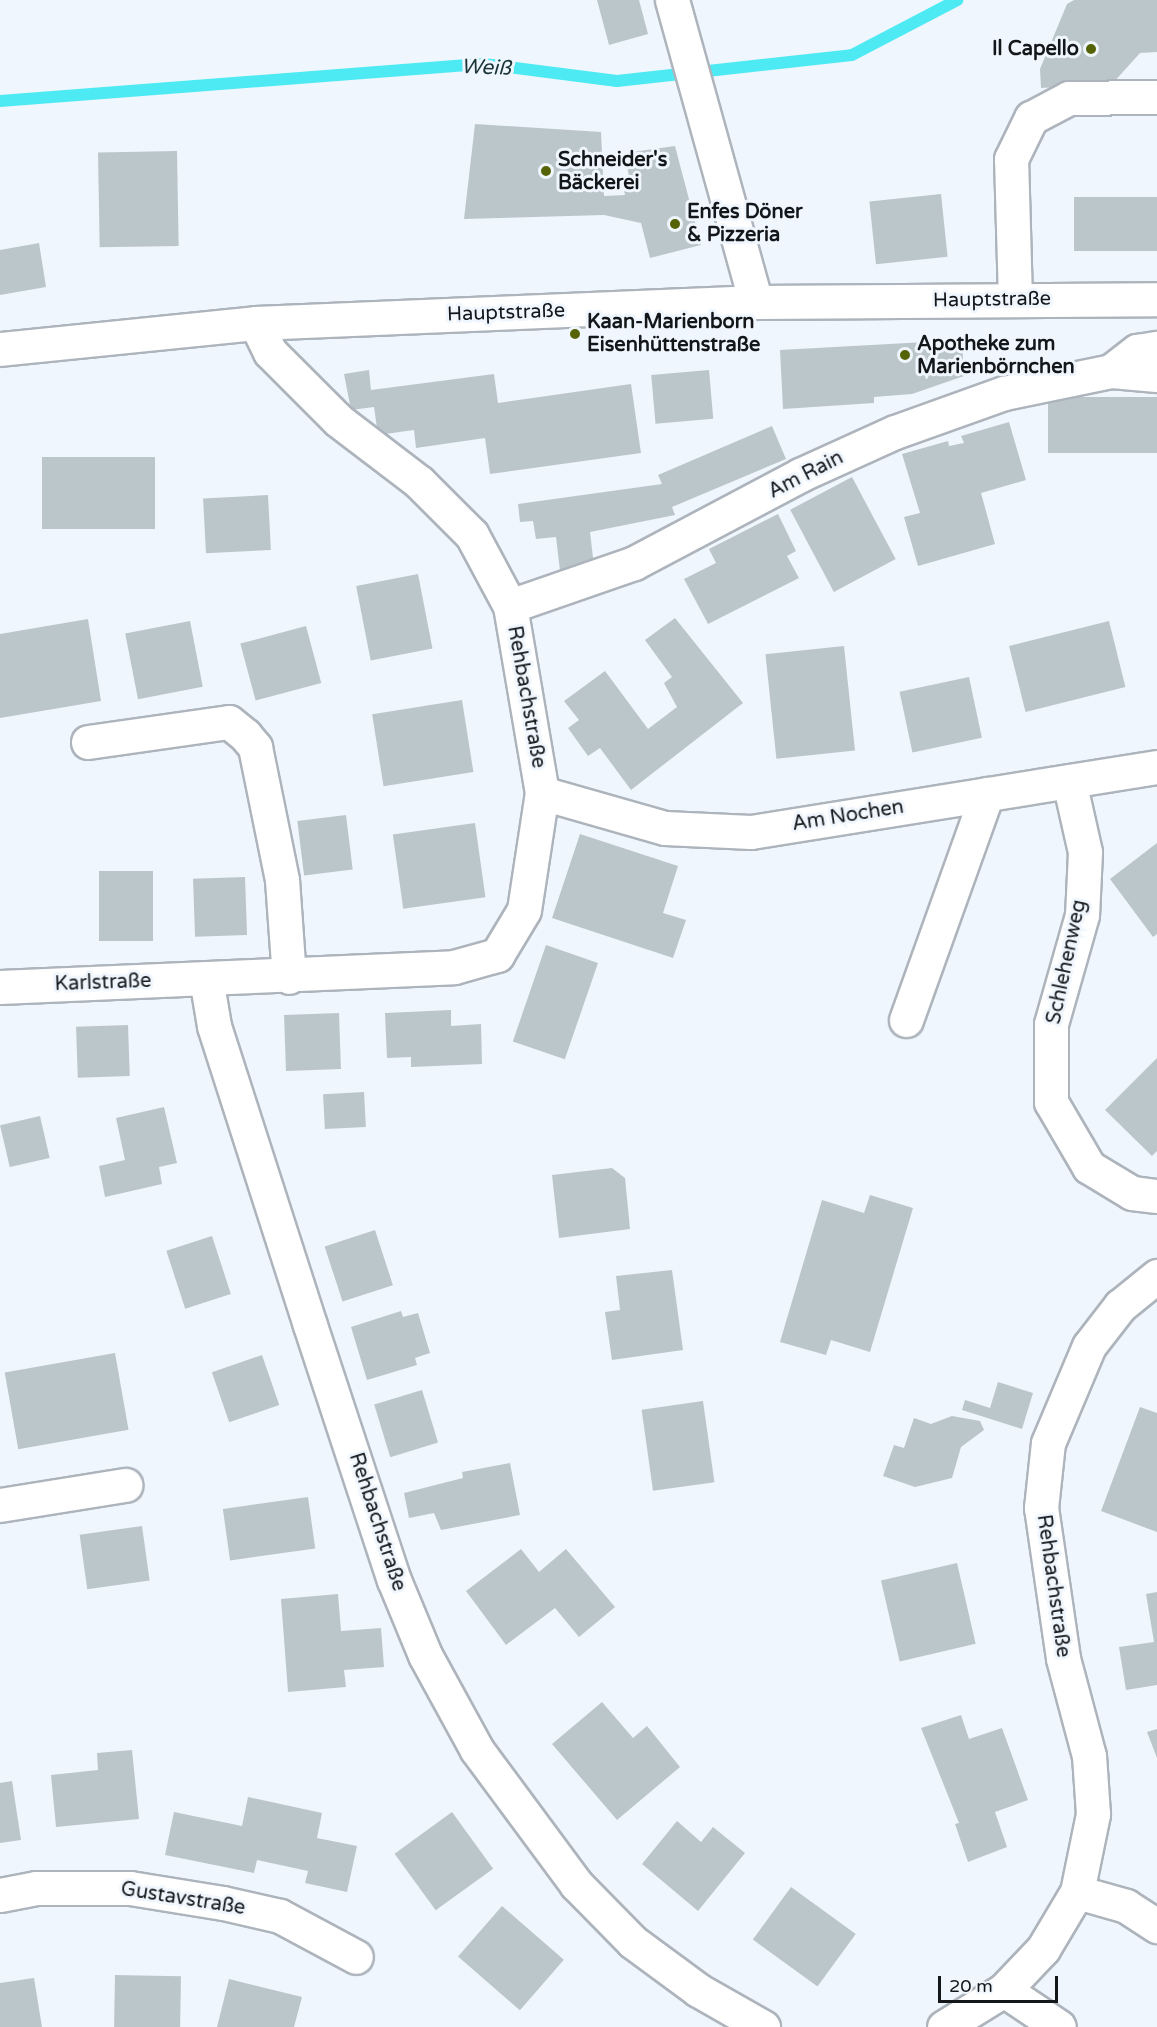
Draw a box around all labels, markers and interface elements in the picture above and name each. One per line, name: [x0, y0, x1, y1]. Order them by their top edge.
place label: Il Capello: [992, 37, 1079, 61]
marker: Il Capello: [1084, 42, 1098, 56]
water label: Weiß: [460, 55, 512, 81]
place label: Schneider's Bäckerei: [558, 148, 667, 195]
marker: Schneider's Bäckerei: [539, 164, 553, 178]
place label: Enfes Döner & Pizzeria: [687, 201, 803, 248]
marker: Enfes Döner & Pizzeria: [668, 217, 682, 231]
street label: Hauptstraße: [933, 287, 1051, 313]
street label: Hauptstraße: [447, 299, 565, 327]
place label: Kaan-Marienborn Eisenhüttenstraße: [587, 310, 760, 357]
marker: Kaan-Marienborn Eisenhüttenstraße: [568, 327, 582, 341]
place label: Apotheke zum Marienbörnchen: [917, 332, 1075, 379]
marker: Apotheke zum Marienbörnchen: [898, 348, 912, 362]
street label: Am Rain: [764, 446, 848, 504]
street label: Rehbachstraße: [502, 624, 550, 770]
street label: Am Nochen: [790, 795, 906, 837]
street label: Schlehenweg: [1042, 898, 1092, 1026]
street label: Karlstraße: [54, 969, 152, 997]
street label: Rehbachstraße: [343, 1450, 411, 1594]
street label: Rehbachstraße: [1031, 1513, 1075, 1659]
street label: Gustavstraße: [119, 1877, 247, 1921]
scale bar: [941, 1964, 1061, 2002]
text: 20 m: [949, 1975, 993, 1997]

